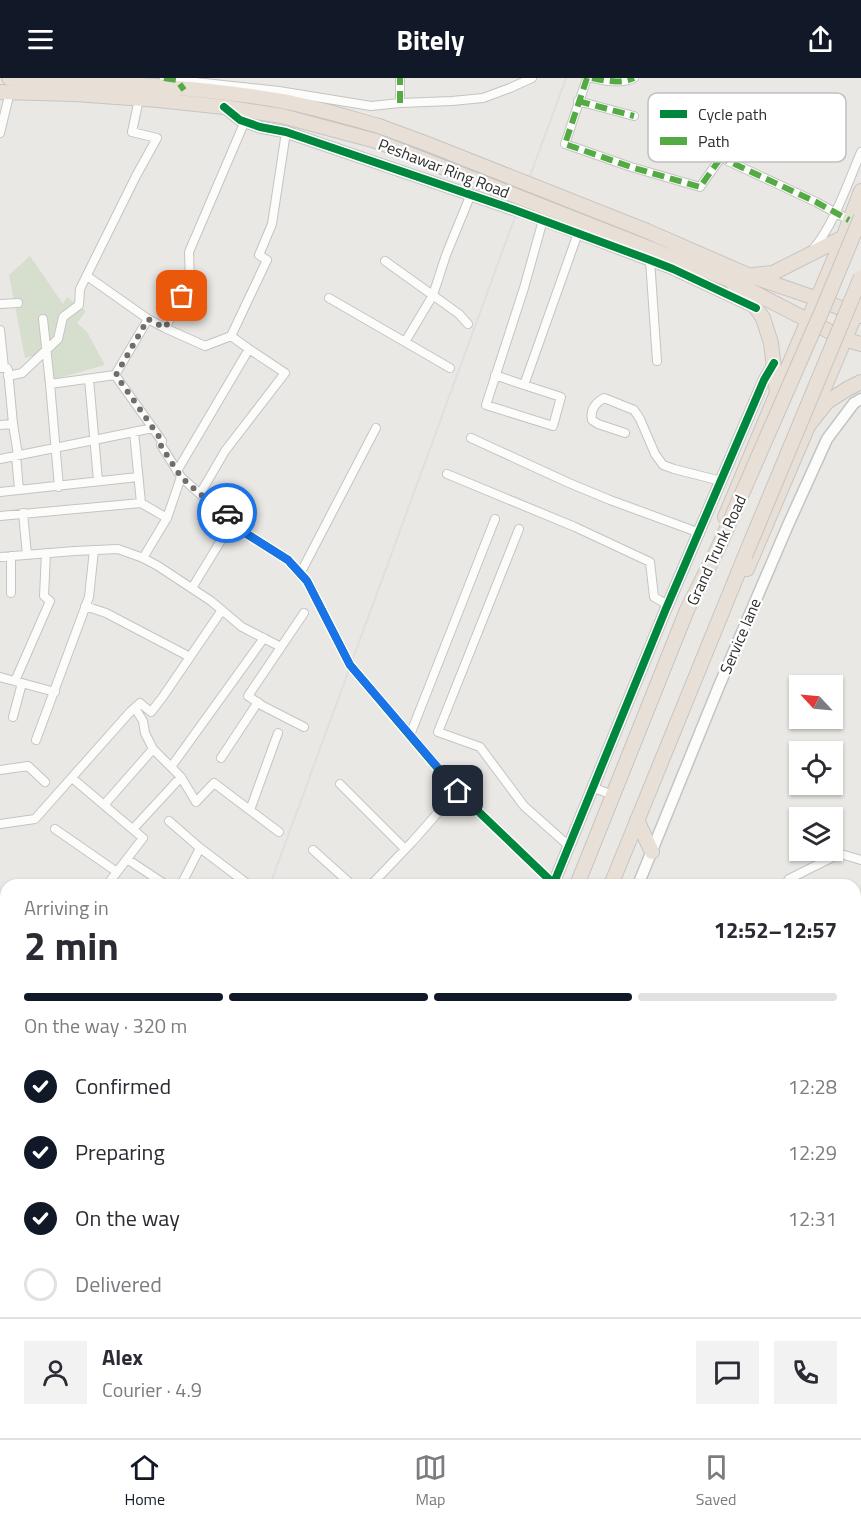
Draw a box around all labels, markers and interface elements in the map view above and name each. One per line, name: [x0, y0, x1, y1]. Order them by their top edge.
text: Bitely: [397, 19, 464, 60]
icon: menu: [24, 23, 57, 56]
icon: share: [804, 23, 837, 56]
legend: [648, 93, 846, 162]
text: Cycle path: [698, 102, 767, 126]
text: Path: [698, 129, 730, 153]
street label: Peshawar Ring Road: [375, 132, 513, 204]
pin: [156, 270, 207, 321]
icon: bag: [165, 279, 198, 312]
courier: [197, 483, 257, 543]
street label: Grand Trunk Road: [680, 491, 752, 609]
icon: car: [211, 497, 244, 530]
street label: Service lane: [713, 594, 767, 678]
north arrow: [789, 675, 843, 729]
map controls: [789, 675, 843, 861]
button: locate: [789, 741, 843, 795]
pin: [432, 765, 483, 816]
icon: home: [441, 774, 474, 807]
button: layers: [789, 807, 843, 861]
text: Arriving in: [24, 892, 109, 923]
text: 12:52–12:57: [714, 913, 837, 947]
text: 2 min: [24, 916, 119, 975]
text: On the way · 320 m: [24, 1010, 187, 1041]
text: Confirmed: [75, 1069, 171, 1103]
icon: check: [24, 1070, 57, 1103]
text: 12:28: [788, 1071, 837, 1102]
text: Preparing: [75, 1135, 165, 1169]
icon: check: [24, 1136, 57, 1169]
text: 12:29: [788, 1137, 837, 1168]
text: On the way: [75, 1201, 180, 1235]
icon: check: [24, 1202, 57, 1235]
text: 12:31: [788, 1203, 837, 1234]
text: Delivered: [75, 1267, 162, 1301]
text: Alex: [102, 1340, 143, 1374]
button: person: [24, 1341, 87, 1404]
button: chat: [696, 1341, 759, 1404]
button: phone: [774, 1341, 837, 1404]
text: Courier · 4.9: [102, 1374, 202, 1405]
tab: Home: [124, 1451, 165, 1511]
tab: Map: [414, 1451, 447, 1511]
tab: Saved: [696, 1451, 737, 1511]

